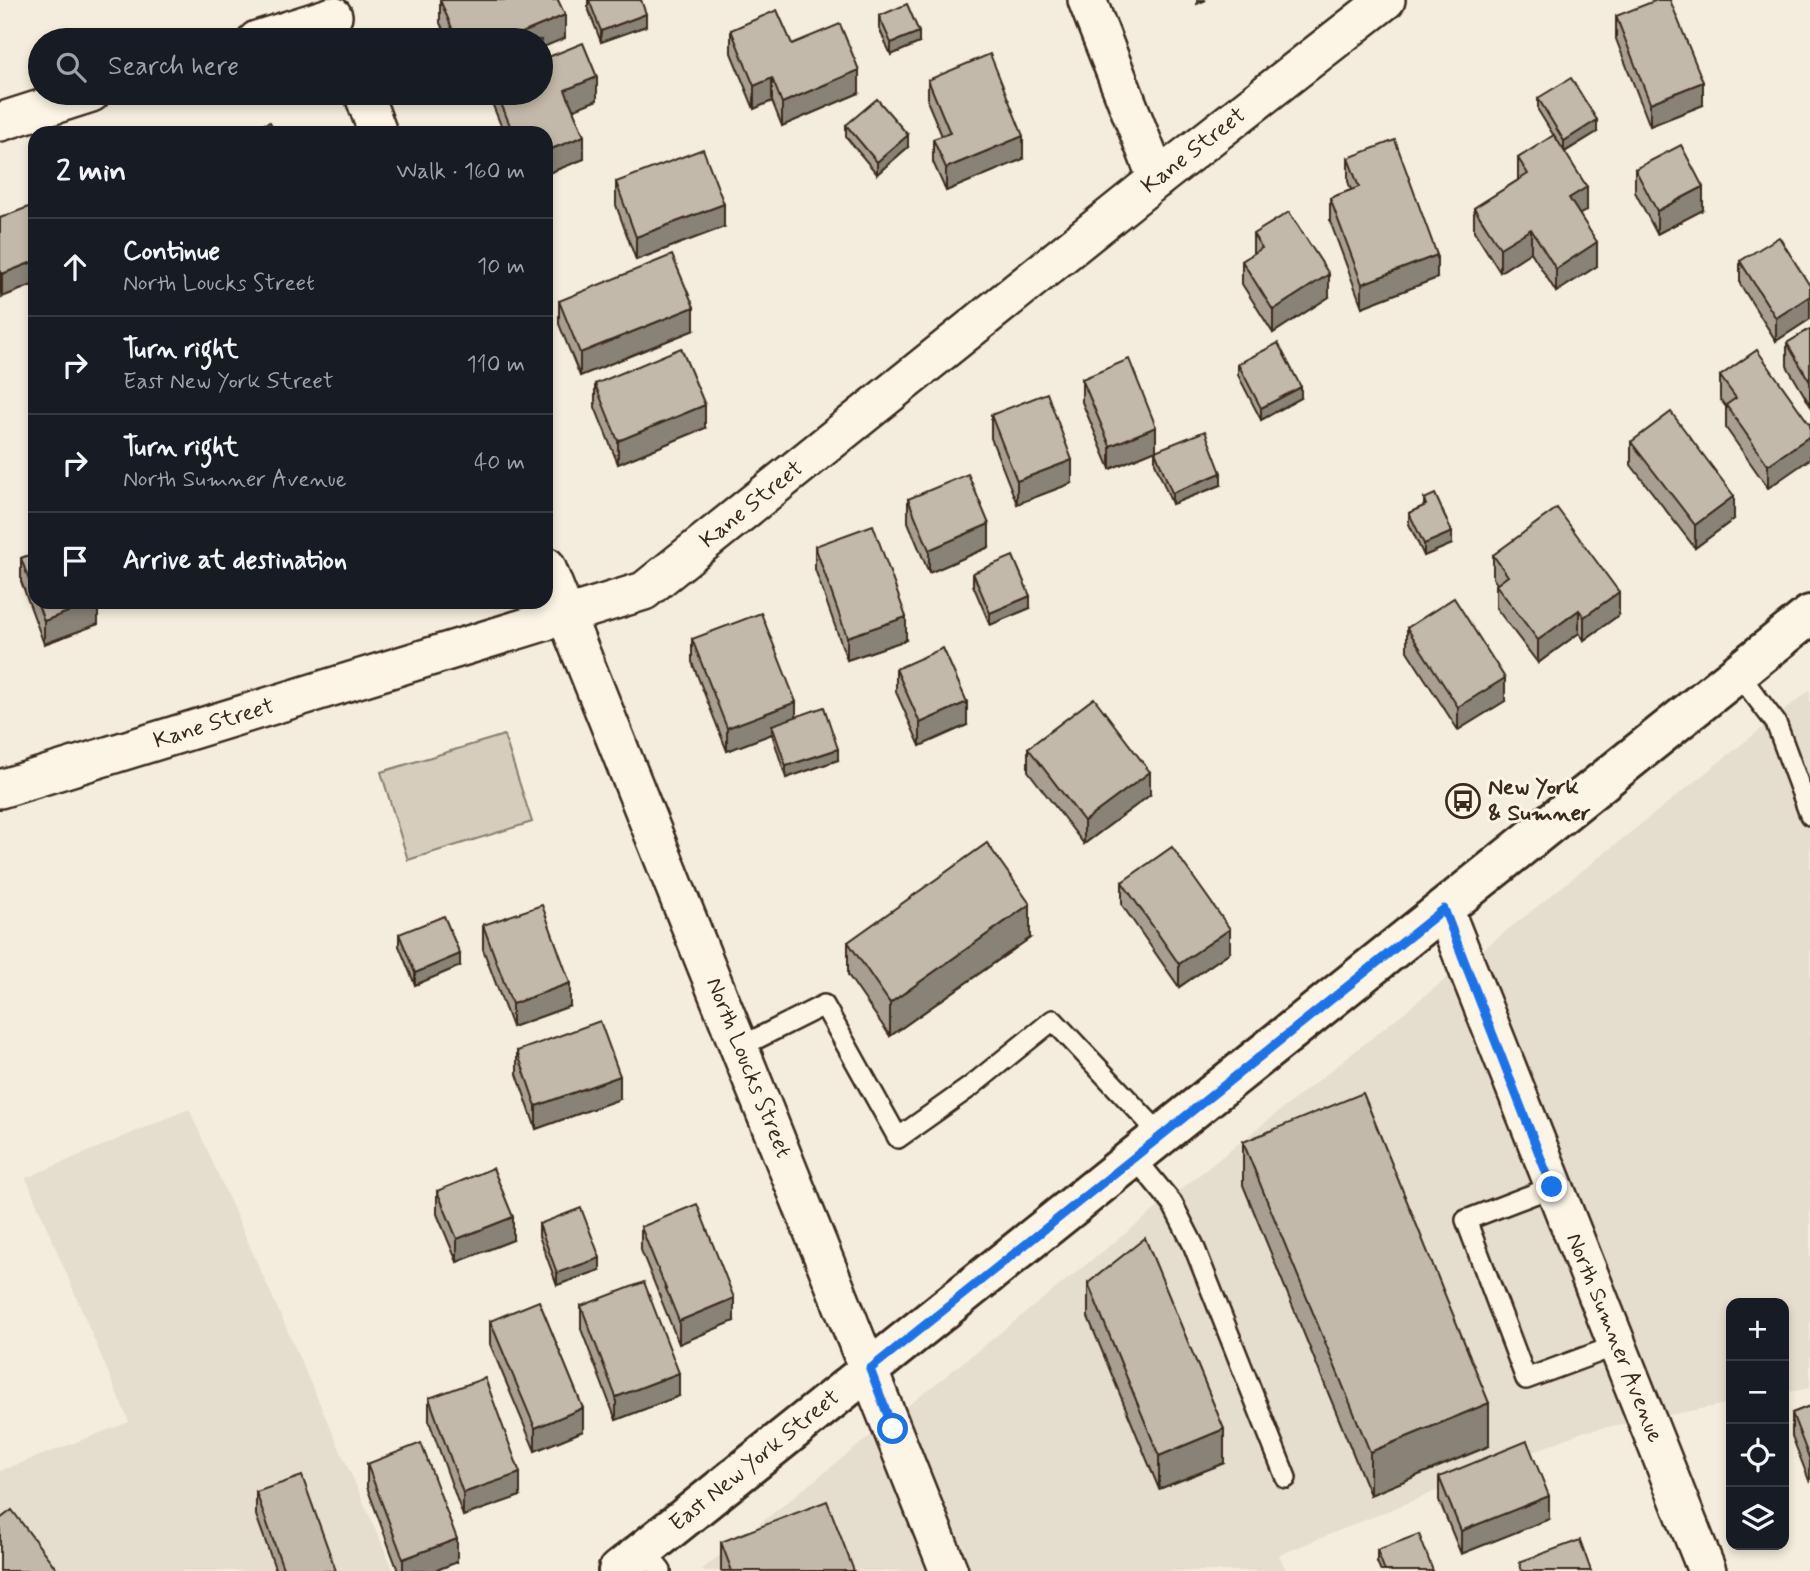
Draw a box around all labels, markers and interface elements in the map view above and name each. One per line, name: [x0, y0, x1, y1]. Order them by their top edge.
search box: [28, 28, 553, 105]
icon: search: [52, 48, 90, 86]
text: Search here: [108, 50, 239, 84]
street label: Kane Street: [1136, 101, 1252, 201]
text: 2 min: [56, 152, 126, 191]
text: Walk · 160 m: [396, 157, 525, 187]
text: Continue: [123, 235, 220, 269]
icon: ahead: [56, 248, 94, 286]
text: 10 m: [477, 252, 525, 282]
text: North Loucks Street: [123, 269, 315, 299]
text: Turn right: [123, 333, 239, 367]
icon: right: [56, 346, 94, 384]
text: 110 m: [466, 350, 525, 380]
text: East New York Street: [123, 367, 334, 397]
text: Turn right: [123, 431, 239, 465]
icon: right: [56, 444, 94, 482]
text: 40 m: [474, 448, 525, 478]
street label: Kane Street: [694, 454, 810, 556]
text: North Sumner Avenue: [123, 465, 347, 495]
icon: arrive: [56, 542, 94, 580]
text: Arrive at destination: [123, 544, 347, 578]
street label: Kane Street: [150, 691, 278, 757]
place label: New York & Sumner: [1488, 773, 1591, 829]
bus stop icon: New York & Sumner: [1444, 782, 1482, 820]
street label: North Loucks Street: [698, 973, 798, 1163]
route end: [1536, 1171, 1567, 1202]
street label: North Sumner Avenue: [1558, 1229, 1670, 1447]
map controls: [1726, 1298, 1789, 1550]
button: +: [1726, 1298, 1789, 1361]
button: −: [1726, 1361, 1789, 1424]
street label: East New York Street: [664, 1383, 846, 1539]
route start: [877, 1413, 908, 1444]
button: locate: [1726, 1424, 1789, 1487]
button: layers: [1726, 1487, 1789, 1550]

